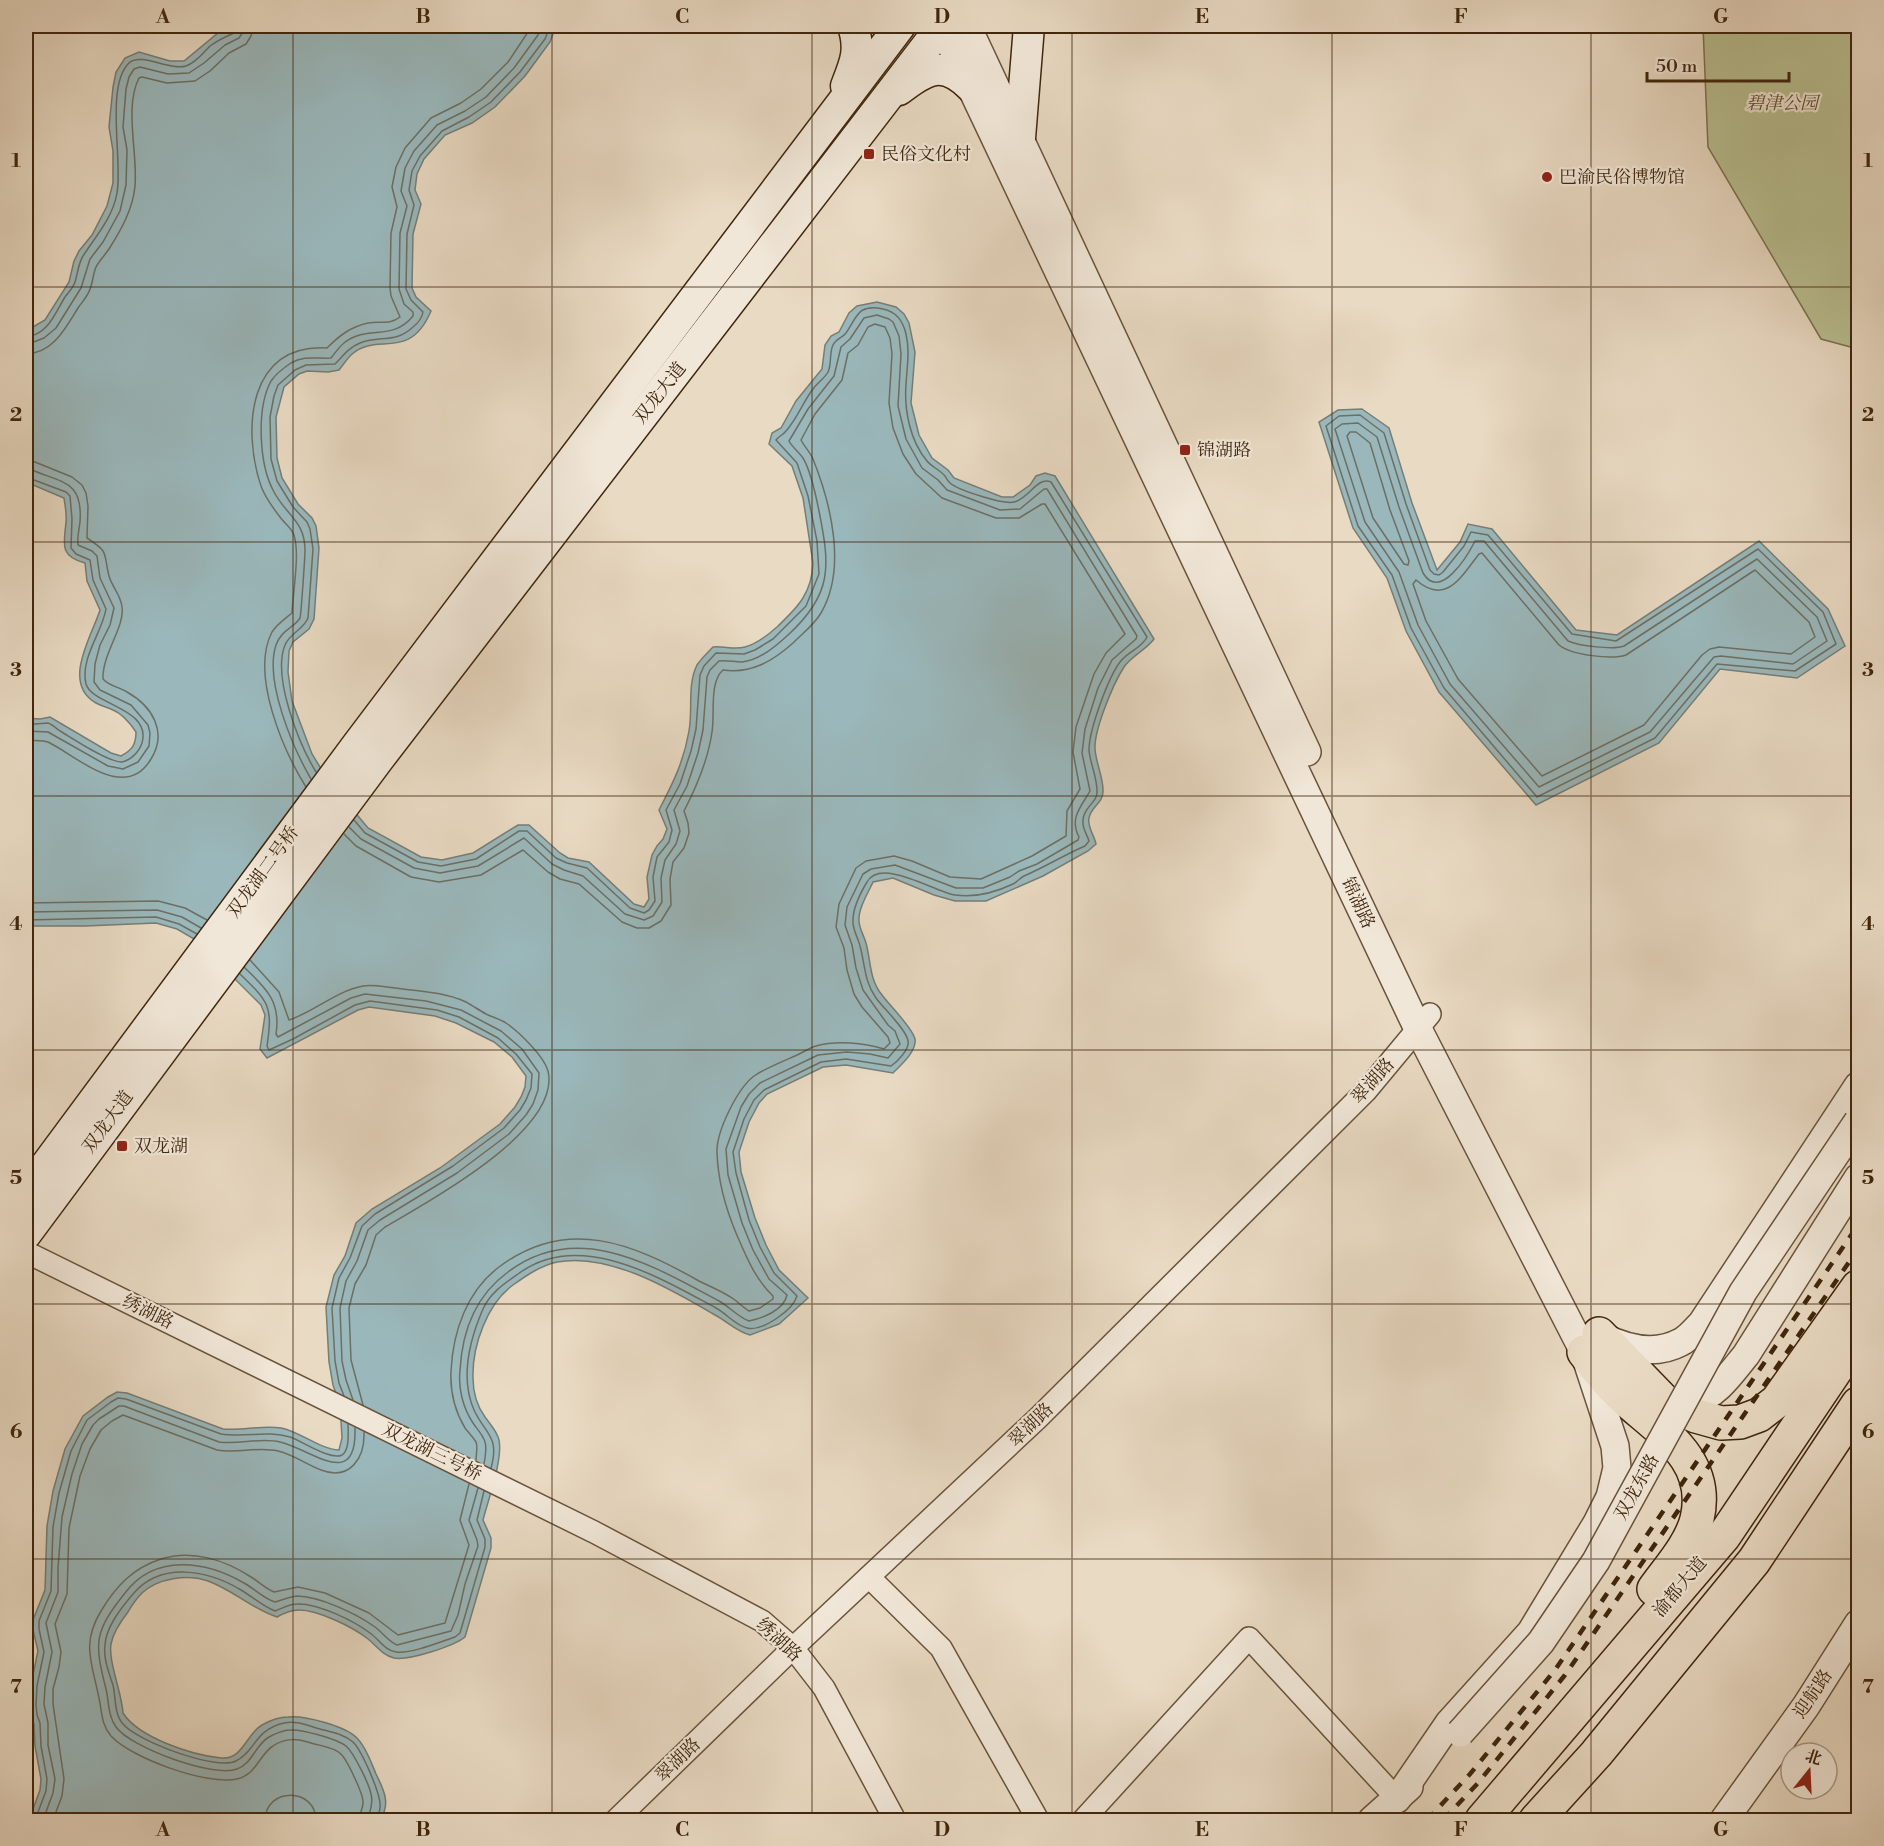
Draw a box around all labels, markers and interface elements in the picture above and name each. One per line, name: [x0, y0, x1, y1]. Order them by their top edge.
text: A: [155, 5, 171, 30]
text: B: [415, 5, 431, 30]
text: C: [675, 5, 689, 30]
text: D: [934, 5, 950, 30]
text: E: [1195, 5, 1209, 30]
text: F: [1454, 5, 1468, 30]
text: G: [1713, 5, 1729, 30]
scale bar: [1647, 45, 1790, 83]
text: 50 m: [1656, 55, 1698, 78]
park label: 碧津公园: [1746, 92, 1821, 115]
place label: 民俗文化村: [881, 143, 971, 166]
marker: 民俗文化村: [862, 147, 876, 161]
text: 1: [11, 149, 21, 174]
text: 1: [1863, 149, 1873, 174]
place label: 巴渝民俗博物馆: [1559, 166, 1685, 189]
marker: 巴渝民俗博物馆: [1540, 170, 1554, 184]
street label: 双龙大道: [629, 358, 691, 428]
text: 2: [10, 403, 22, 428]
text: 2: [1862, 403, 1874, 428]
place label: 锦湖路: [1197, 439, 1251, 462]
marker: 锦湖路: [1178, 443, 1192, 457]
text: 3: [10, 658, 22, 683]
text: 3: [1862, 658, 1874, 683]
street label: 双龙湖二号桥: [222, 822, 304, 922]
street label: 锦湖路: [1336, 874, 1380, 932]
text: 4: [9, 912, 23, 937]
text: 4: [1861, 912, 1875, 937]
street label: 翠湖路: [1346, 1053, 1400, 1109]
street label: 双龙大道: [78, 1086, 138, 1158]
place label: 双龙湖: [134, 1135, 188, 1158]
marker: 双龙湖: [115, 1139, 129, 1153]
text: 5: [10, 1166, 22, 1191]
text: 5: [1862, 1166, 1874, 1191]
street label: 绣湖路: [119, 1290, 177, 1334]
street label: 翠湖路: [1004, 1398, 1058, 1452]
street label: 双龙湖三号桥: [378, 1418, 486, 1486]
text: 6: [10, 1420, 23, 1445]
text: 6: [1862, 1420, 1875, 1445]
street label: 双龙东路: [1609, 1450, 1665, 1524]
street label: 渝都大道: [1648, 1552, 1712, 1622]
street label: 绣湖路: [751, 1613, 807, 1667]
street label: 迎航路: [1788, 1665, 1838, 1723]
text: 7: [10, 1675, 22, 1700]
text: 7: [1862, 1675, 1874, 1700]
street label: 翠湖路: [651, 1733, 705, 1787]
north arrow: [1779, 1741, 1839, 1801]
text: 北: [1803, 1746, 1824, 1770]
text: A: [155, 1818, 171, 1843]
text: B: [415, 1818, 431, 1843]
text: C: [675, 1818, 689, 1843]
text: D: [934, 1818, 950, 1843]
text: E: [1195, 1818, 1209, 1843]
text: F: [1454, 1818, 1468, 1843]
text: G: [1713, 1818, 1729, 1843]

